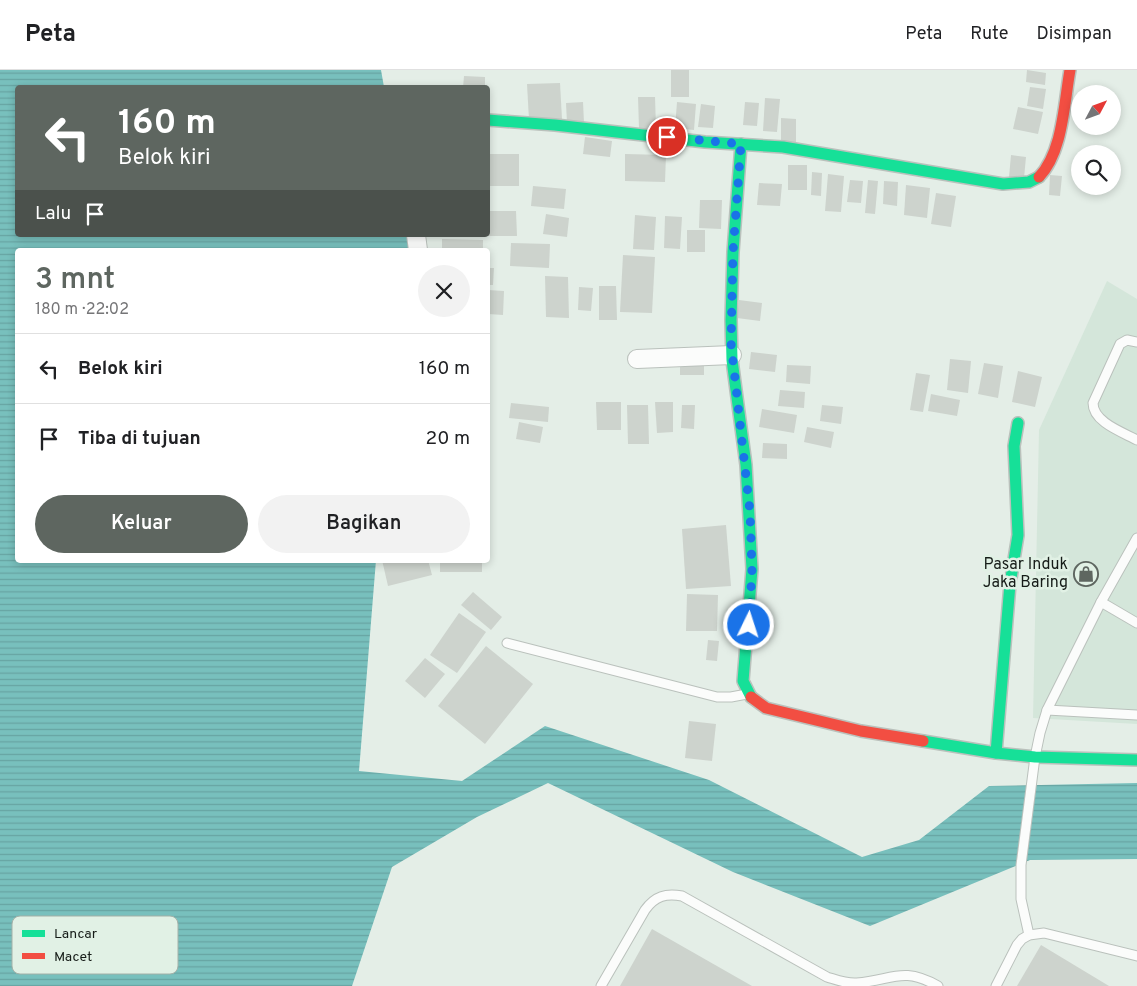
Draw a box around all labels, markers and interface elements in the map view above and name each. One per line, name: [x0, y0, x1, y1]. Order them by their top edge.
text: Peta: [25, 20, 76, 50]
text: Peta: [905, 23, 942, 46]
text: Rute: [970, 23, 1008, 46]
text: Disimpan: [1036, 23, 1112, 46]
north arrow: [1071, 85, 1121, 135]
map controls: [1071, 85, 1121, 195]
text: 160 m: [118, 102, 216, 146]
icon: left: [35, 105, 100, 170]
pin: [646, 116, 688, 158]
icon: arrive: [653, 123, 681, 151]
text: Belok kiri: [118, 145, 211, 172]
button: search: [1071, 145, 1121, 195]
icon: arrive: [81, 200, 109, 228]
text: Lalu: [35, 202, 71, 226]
text: 3 mnt: [35, 262, 115, 299]
button: close: [418, 265, 470, 317]
text: 180 m · 22:02: [35, 300, 129, 320]
icon: left: [35, 355, 63, 383]
text: Belok kiri: [78, 357, 163, 381]
text: 160 m: [419, 357, 470, 381]
icon: arrive: [35, 425, 63, 453]
text: Tiba di tujuan: [78, 427, 201, 451]
text: 20 m: [426, 427, 470, 451]
button: Keluar: [35, 495, 248, 553]
button: Bagikan: [258, 495, 470, 553]
place label: Pasar Induk Jaka Baring: [983, 555, 1068, 593]
shop icon: Pasar Induk Jaka Baring: [1073, 561, 1099, 587]
position arrow: [722, 598, 774, 650]
legend: [12, 916, 178, 974]
text: Lancar: [54, 926, 98, 943]
text: Macet: [54, 949, 92, 966]

